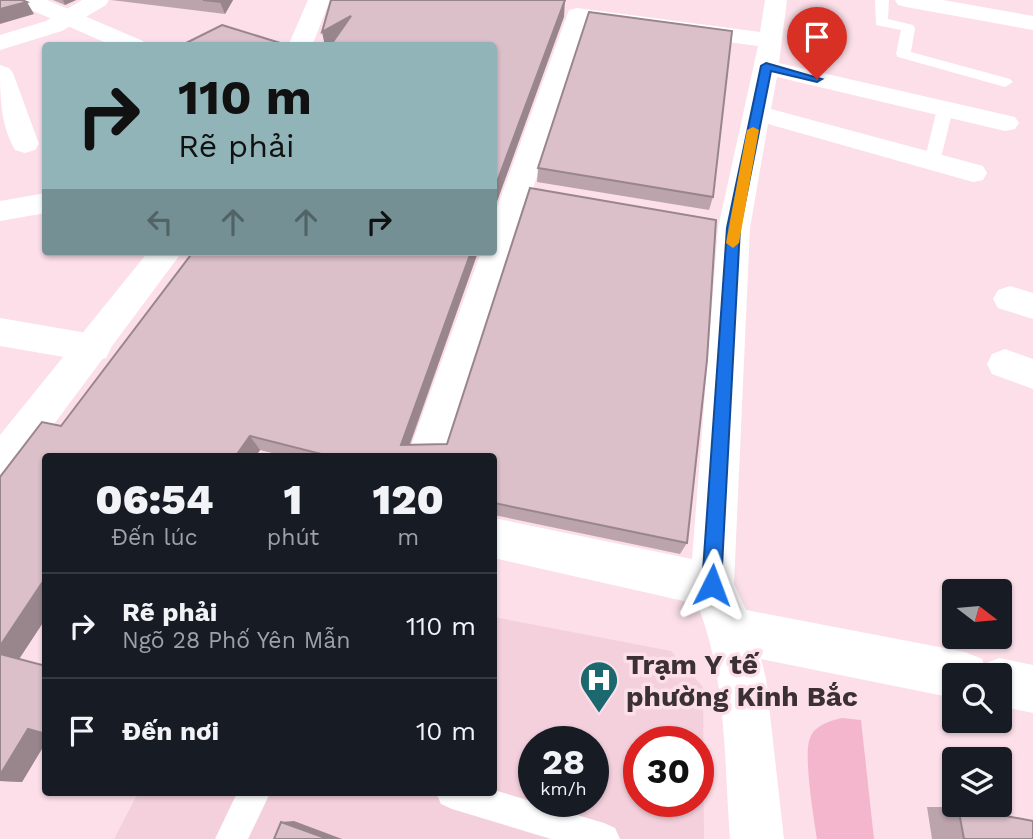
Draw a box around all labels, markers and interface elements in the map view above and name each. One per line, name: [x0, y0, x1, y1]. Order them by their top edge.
pin: [787, 7, 847, 79]
icon: arrive: [798, 18, 836, 56]
text: 110 m: [178, 68, 312, 126]
icon: right: [63, 70, 154, 161]
text: Rẽ phải: [178, 127, 295, 165]
icon: left: [141, 203, 179, 241]
icon: ahead: [214, 203, 252, 241]
icon: ahead: [287, 203, 325, 241]
icon: right: [360, 203, 398, 241]
text: 06:54: [95, 475, 214, 524]
text: 1: [284, 475, 302, 524]
text: 120: [372, 475, 444, 524]
text: Đến lúc: [111, 524, 198, 551]
text: phút: [267, 524, 319, 551]
text: m: [397, 524, 419, 551]
position arrow: [675, 548, 749, 622]
north arrow: [942, 579, 1012, 649]
map controls: [942, 579, 1012, 817]
text: Rẽ phải: [122, 597, 217, 627]
icon: right: [63, 607, 101, 645]
text: 110 m: [406, 611, 476, 641]
text: Ngõ 28 Phố Yên Mẫn: [122, 627, 350, 654]
place label: Trạm Y tế phường Kinh Bắc: [626, 648, 858, 713]
hospital icon: Trạm Y tế phường Kinh Bắc: [578, 659, 620, 714]
button: search: [942, 663, 1012, 733]
icon: arrive: [63, 712, 101, 750]
text: Đến nơi: [122, 716, 219, 746]
text: 10 m: [416, 716, 476, 746]
speed limit sign: 30: [623, 726, 714, 817]
text: 28: [542, 741, 585, 783]
button: layers: [942, 747, 1012, 817]
text: km/h: [540, 778, 587, 799]

